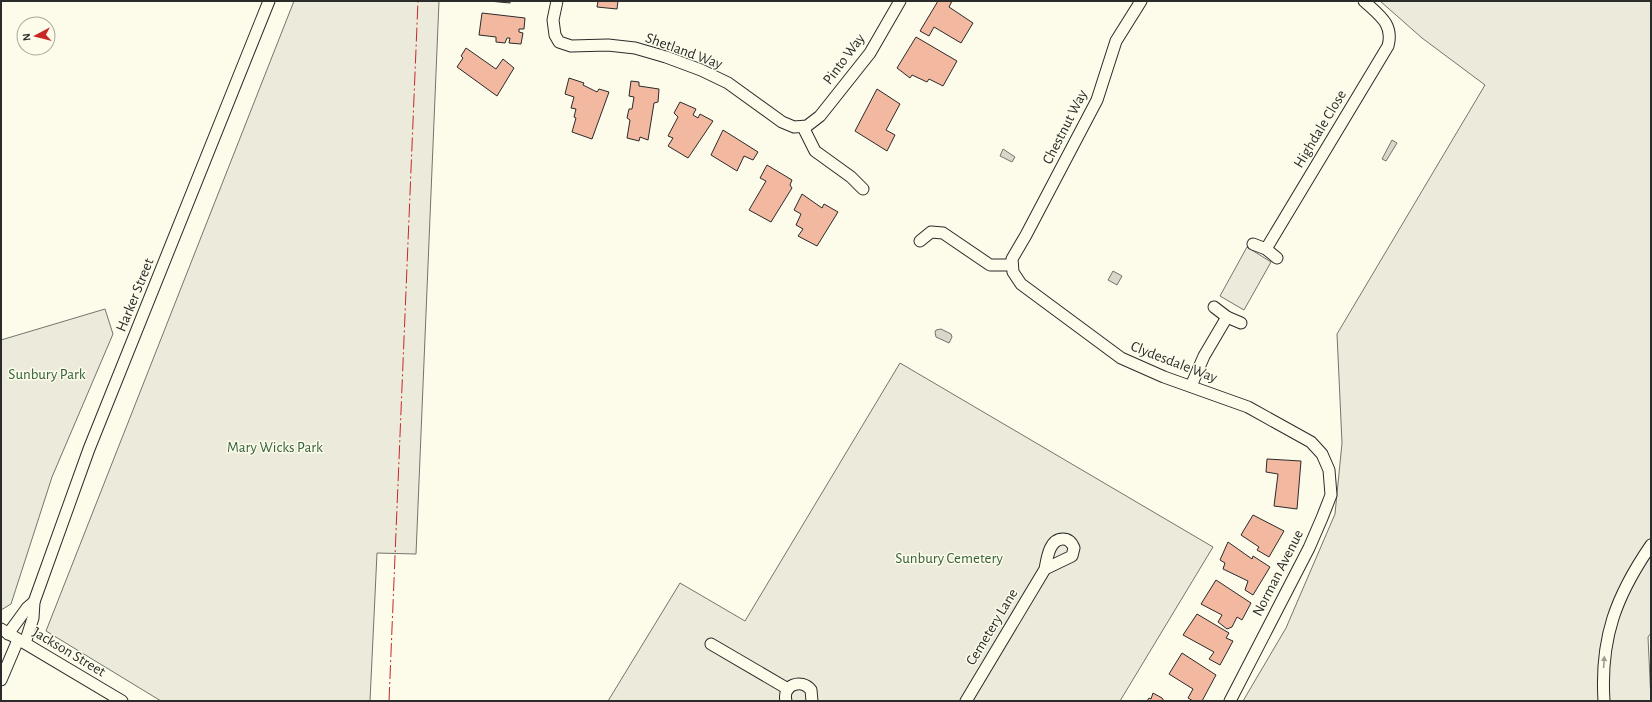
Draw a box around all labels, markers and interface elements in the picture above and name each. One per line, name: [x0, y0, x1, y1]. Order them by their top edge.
north arrow: [16, 16, 56, 56]
street label: Shetland Way: [644, 30, 725, 72]
street label: Pinto Way: [820, 30, 868, 87]
text: N: [21, 33, 32, 42]
street label: Chestnut Way: [1040, 87, 1090, 167]
street label: Highdale Close: [1291, 87, 1349, 171]
street label: Harker Street: [113, 256, 157, 334]
street label: Clydesdale Way: [1129, 339, 1220, 386]
park label: Sunbury Park: [8, 367, 86, 382]
park label: Mary Wicks Park: [227, 440, 323, 455]
street label: Norman Avenue: [1250, 527, 1306, 619]
park label: Sunbury Cemetery: [895, 551, 1003, 566]
street label: Cemetery Lane: [963, 586, 1021, 668]
street label: Jackson Street: [30, 624, 108, 680]
one-way arrow: [1601, 656, 1608, 668]

